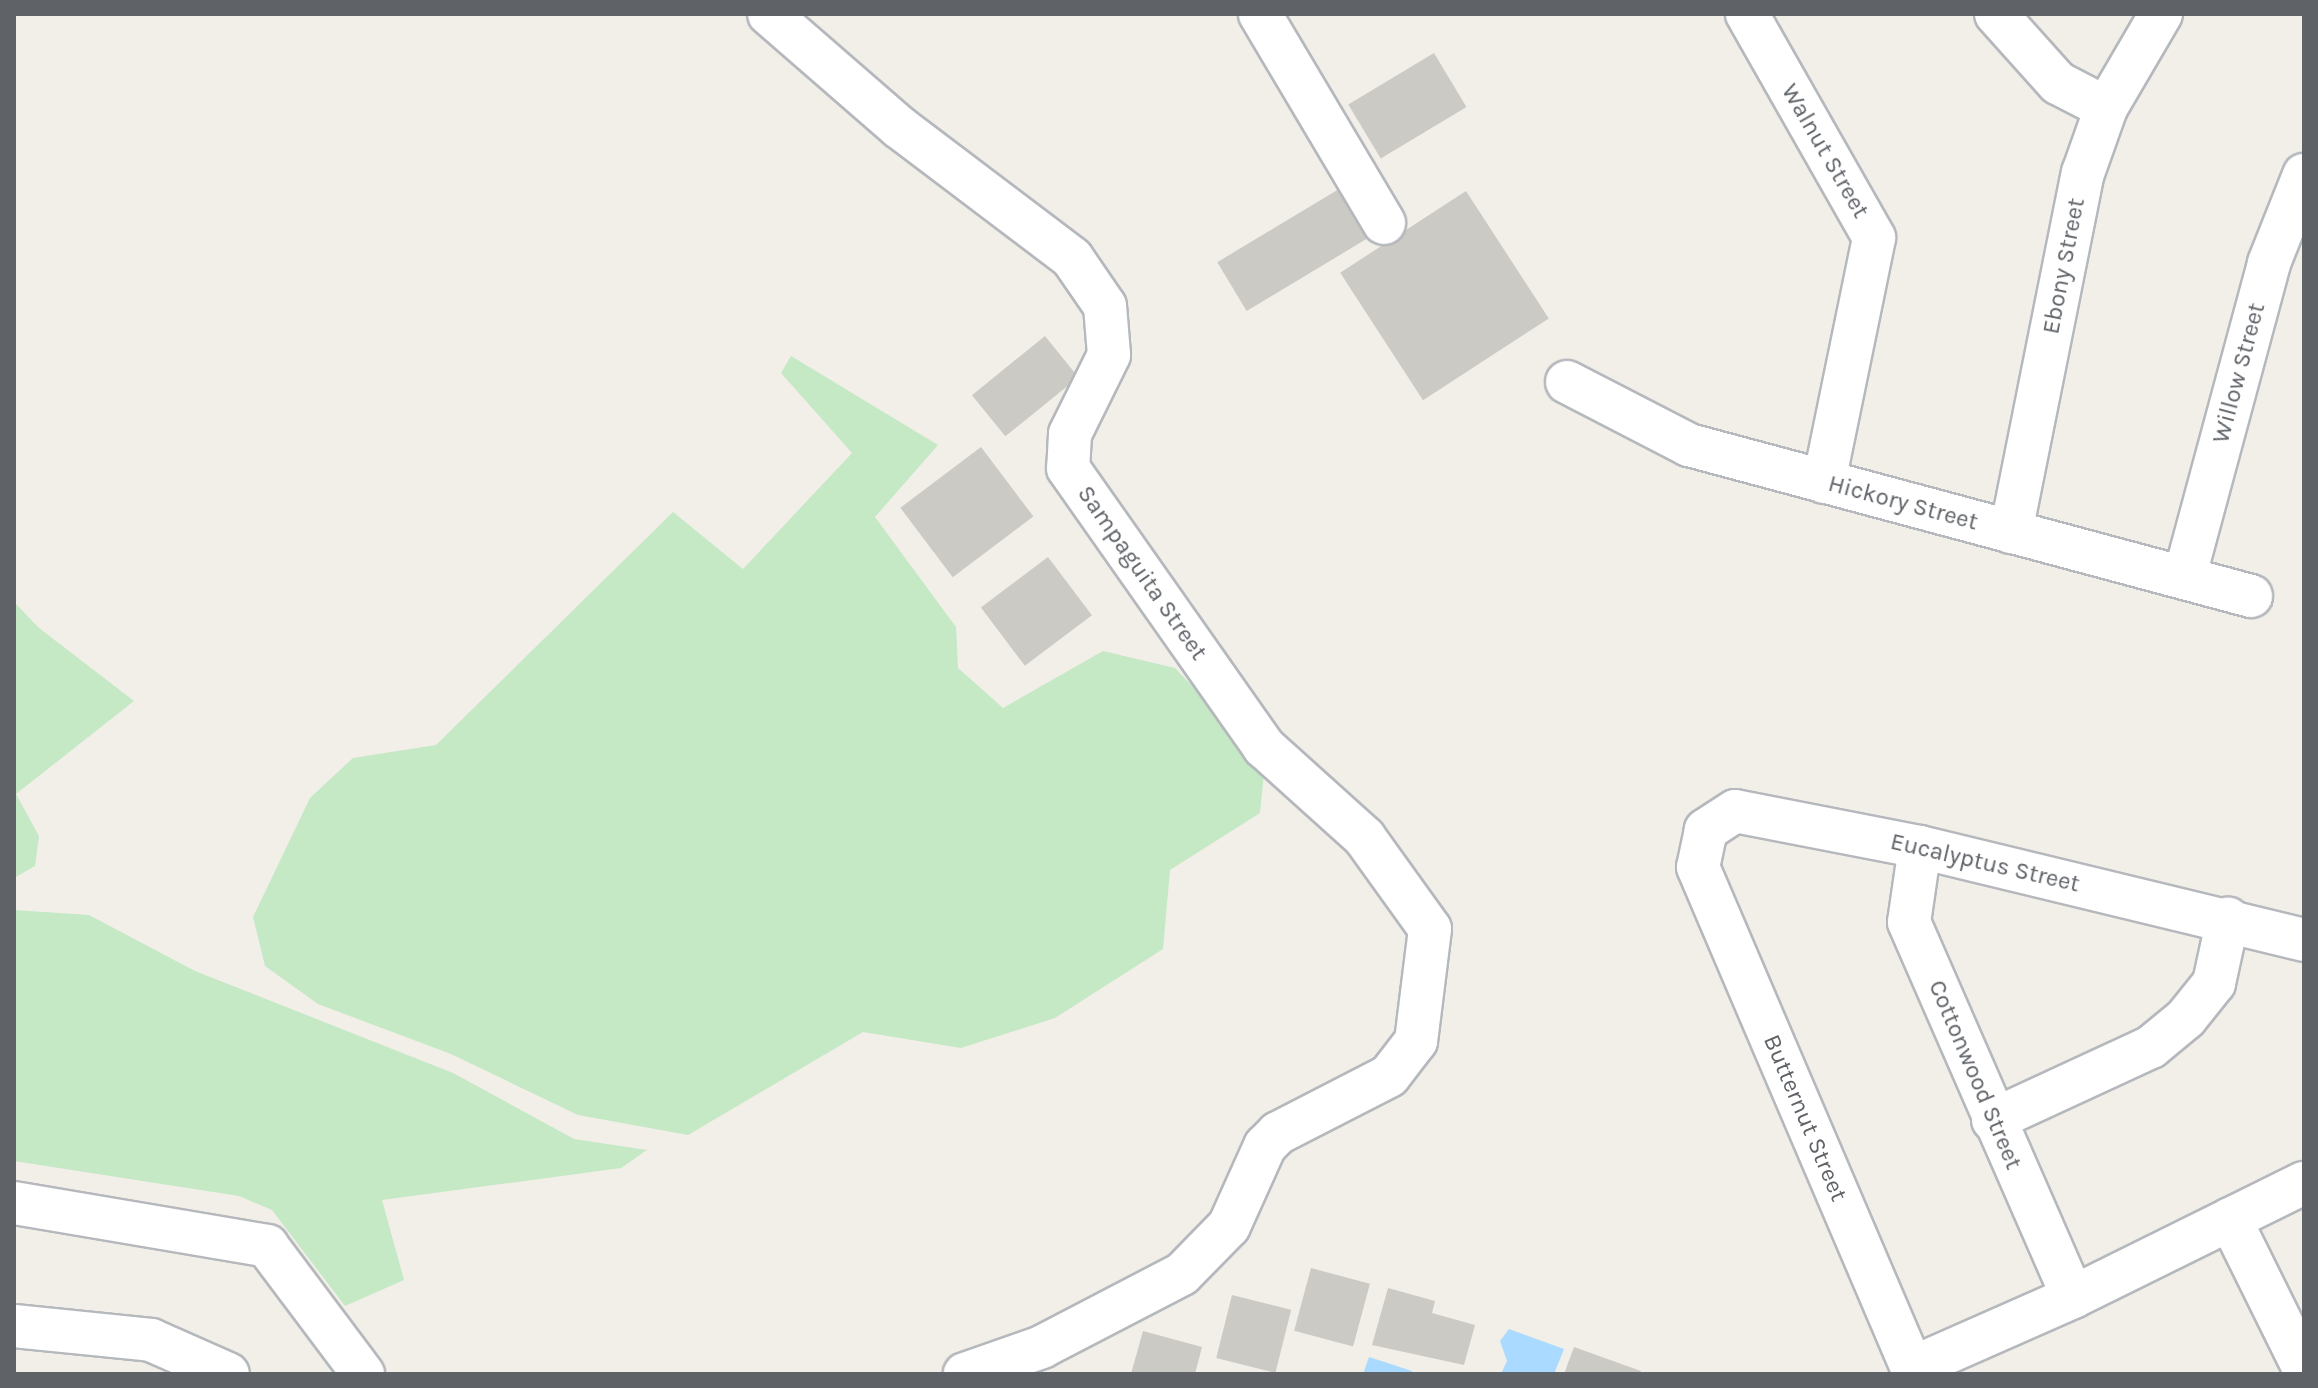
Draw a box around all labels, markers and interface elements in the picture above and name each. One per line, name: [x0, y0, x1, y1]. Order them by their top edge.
street label: Walnut Street: [1775, 79, 1875, 223]
street label: Ebony Street: [2037, 195, 2091, 337]
street label: Willow Street: [2206, 300, 2272, 446]
street label: Hickory Street: [1825, 469, 1981, 537]
street label: Sampaguita Street: [1071, 480, 1213, 666]
street label: Eucalyptus Street: [1888, 827, 2082, 899]
street label: Cottonwood Street: [1922, 976, 2028, 1174]
street label: Butternut Street: [1757, 1030, 1853, 1206]

